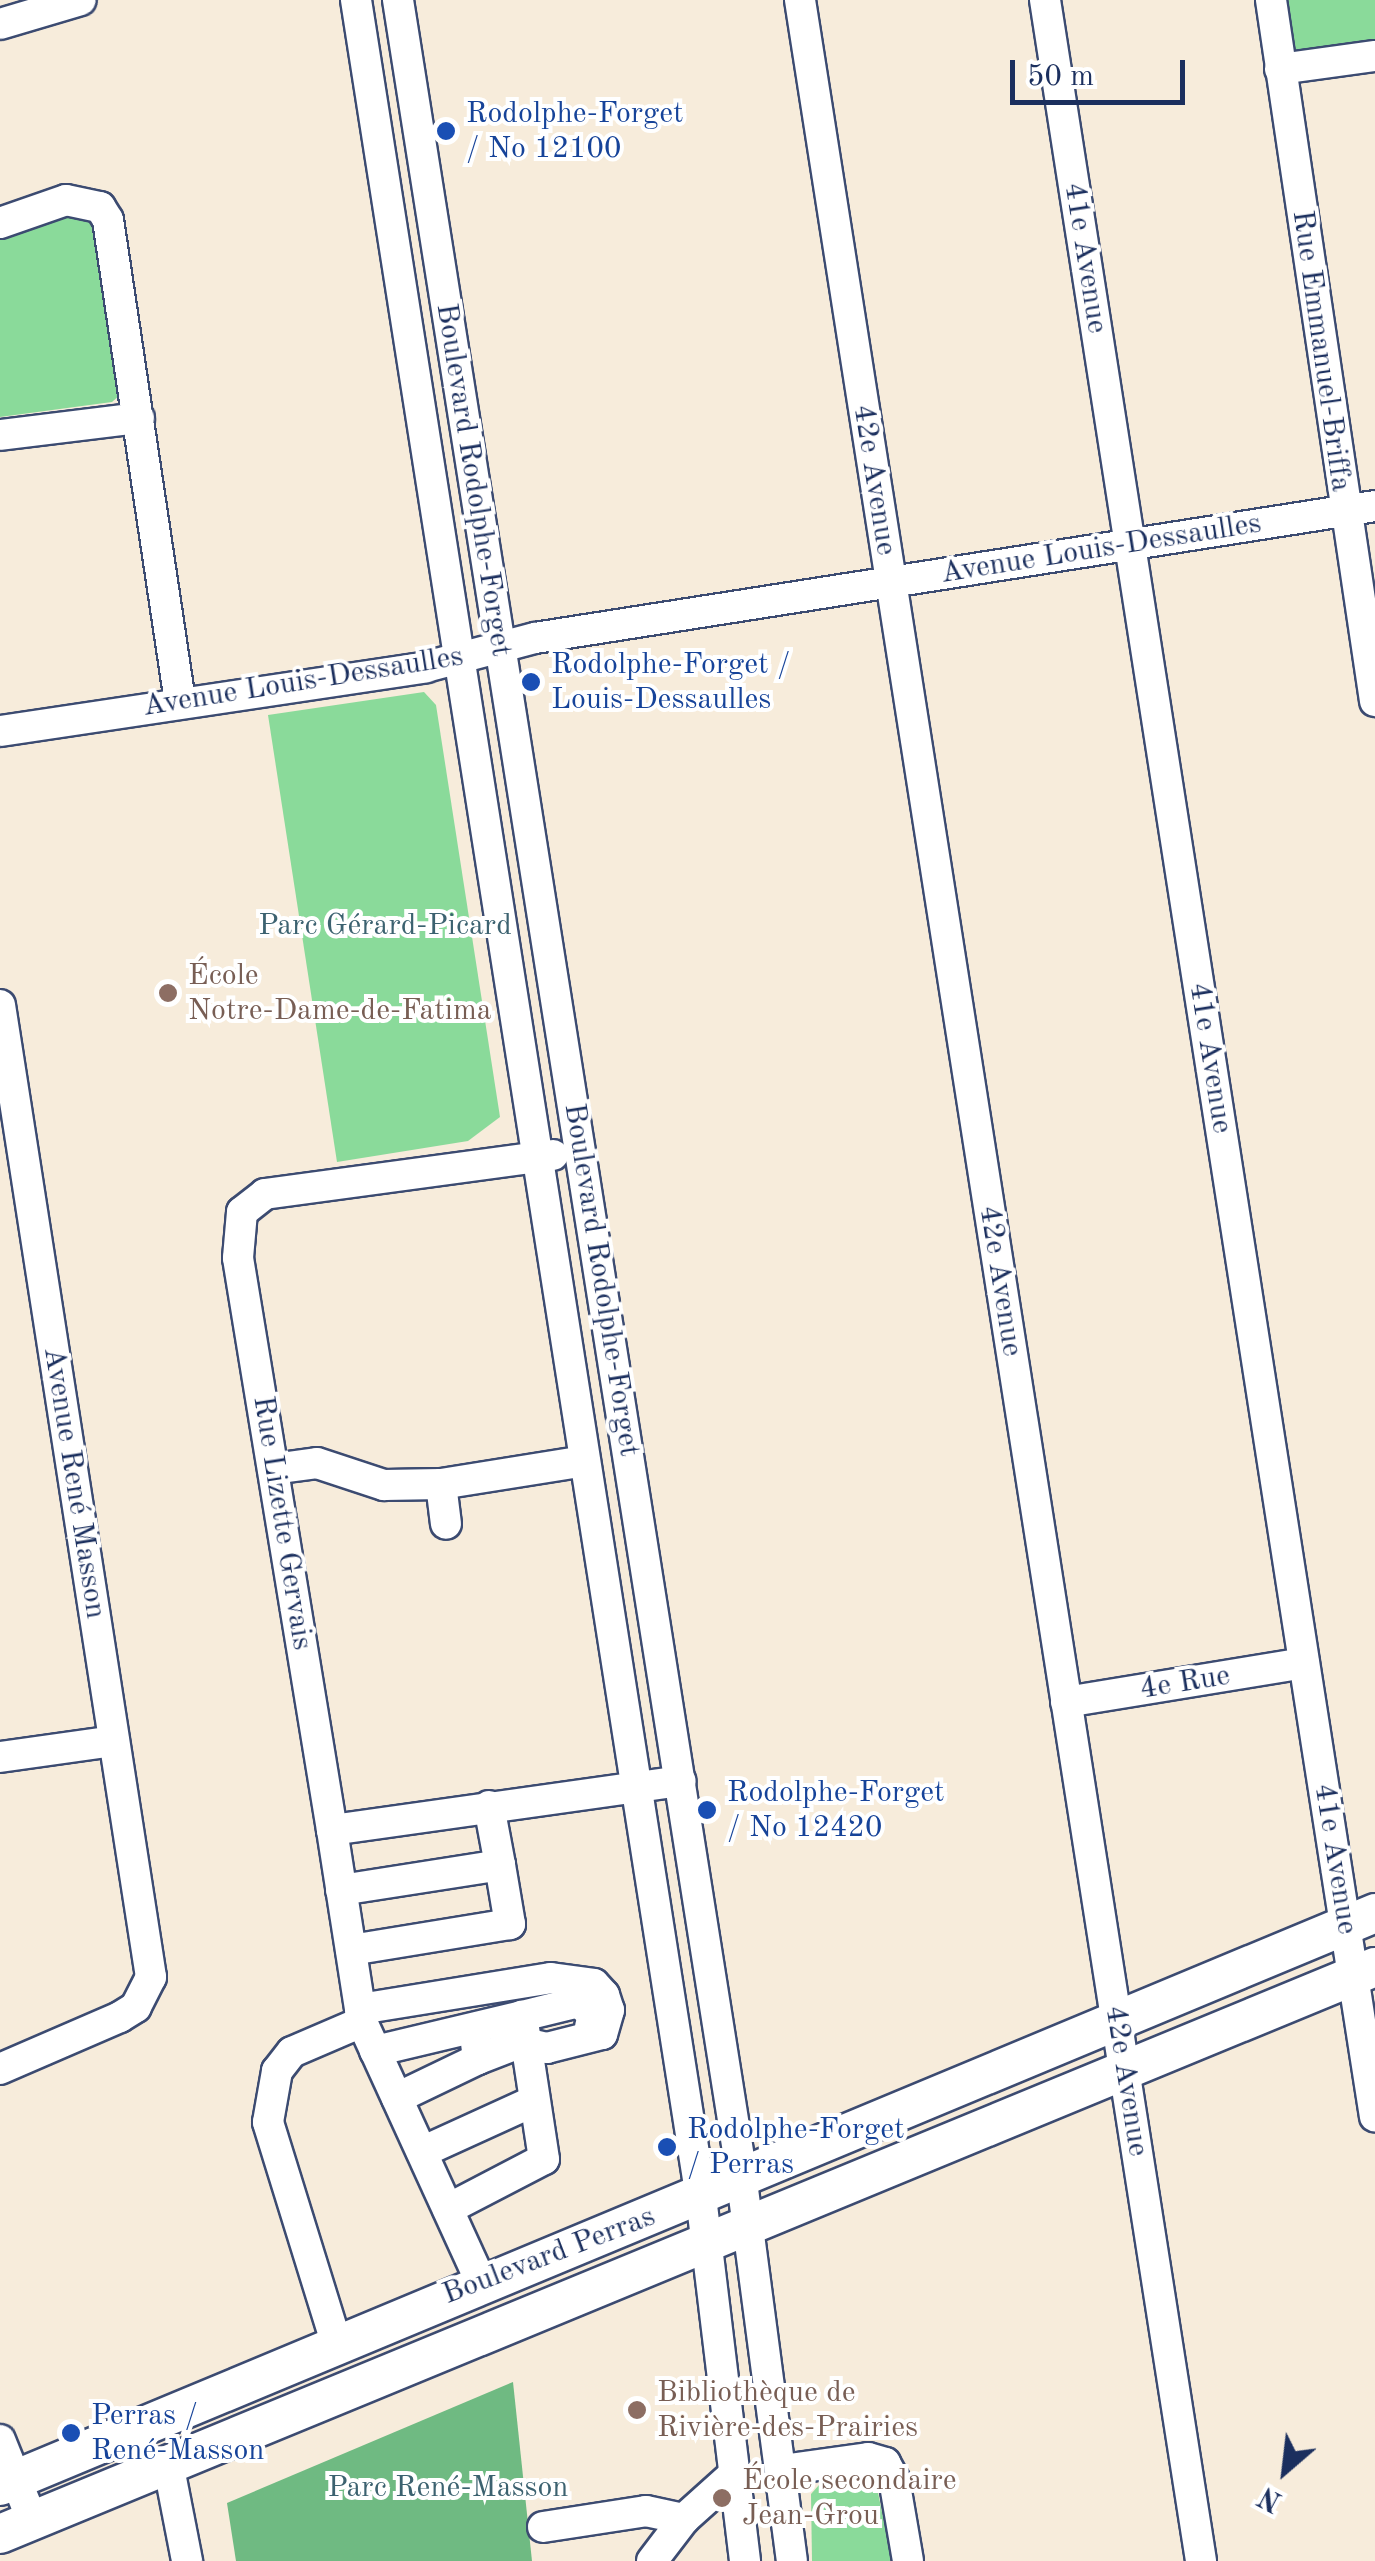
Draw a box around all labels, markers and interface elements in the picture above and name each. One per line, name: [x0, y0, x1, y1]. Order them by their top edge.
scale bar: [1015, 40, 1190, 102]
text: 50 m: [1027, 62, 1094, 92]
place label: Rodolphe-Forget / No 12100: [466, 96, 684, 166]
marker: Rodolphe-Forget / No 12100: [435, 120, 457, 142]
street label: 41e Avenue: [1055, 180, 1115, 336]
street label: Rue Emmanuel-Briffa: [1283, 208, 1359, 494]
street label: Boulevard Rodolphe-Forget: [427, 301, 519, 659]
street label: 42e Avenue: [844, 402, 904, 558]
street label: Avenue Louis-Dessaulles: [938, 506, 1264, 592]
street label: Avenue Louis-Dessaulles: [140, 639, 466, 725]
place label: Rodolphe-Forget / Louis-Dessaulles: [551, 647, 790, 718]
marker: Rodolphe-Forget / Louis-Dessaulles: [520, 671, 542, 693]
park label: Parc Gérard-Picard: [258, 908, 512, 944]
place label: École Notre-Dame-de-Fatima: [188, 958, 492, 1028]
street label: 41e Avenue: [1180, 980, 1240, 1136]
marker: École Notre-Dame-de-Fatima: [157, 982, 179, 1004]
street label: Boulevard Rodolphe-Forget: [555, 1101, 647, 1459]
street label: 42e Avenue: [970, 1203, 1030, 1359]
street label: Avenue René Masson: [35, 1345, 113, 1621]
street label: Rue Lizette Gervais: [244, 1393, 320, 1653]
street label: 4e Rue: [1137, 1658, 1233, 1708]
place label: Rodolphe-Forget / No 12420: [727, 1775, 945, 1846]
street label: 41e Avenue: [1305, 1781, 1365, 1937]
marker: Rodolphe-Forget / No 12420: [696, 1799, 718, 1821]
street label: 42e Avenue: [1096, 2003, 1156, 2159]
place label: Rodolphe-Forget / Perras: [687, 2112, 905, 2182]
marker: Rodolphe-Forget / Perras: [656, 2136, 678, 2158]
street label: Boulevard Perras: [438, 2199, 660, 2313]
place label: Bibliothèque de Rivière-des-Prairies: [657, 2375, 918, 2446]
place label: Perras / René-Masson: [91, 2398, 264, 2468]
marker: Bibliothèque de Rivière-des-Prairies: [626, 2399, 648, 2421]
north arrow: [1235, 2421, 1335, 2521]
marker: Perras / René-Masson: [60, 2422, 82, 2444]
place label: École secondaire Jean-Grou: [742, 2463, 957, 2534]
park label: Parc René-Masson: [327, 2470, 569, 2506]
text: N: [1255, 2480, 1287, 2515]
marker: École secondaire Jean-Grou: [711, 2487, 733, 2509]

